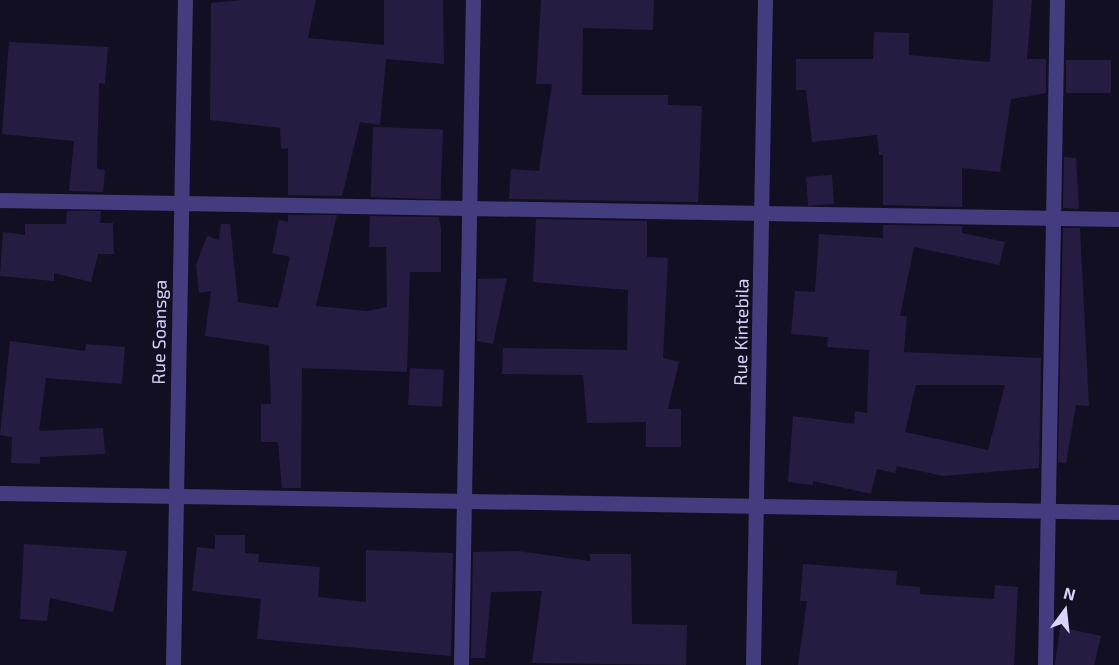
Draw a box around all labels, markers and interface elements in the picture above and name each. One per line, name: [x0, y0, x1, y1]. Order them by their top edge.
street label: Rue Kintebila: [729, 278, 753, 386]
street label: Rue Soansga: [147, 279, 171, 385]
north arrow: [1035, 581, 1095, 641]
text: N: [1062, 582, 1078, 604]

